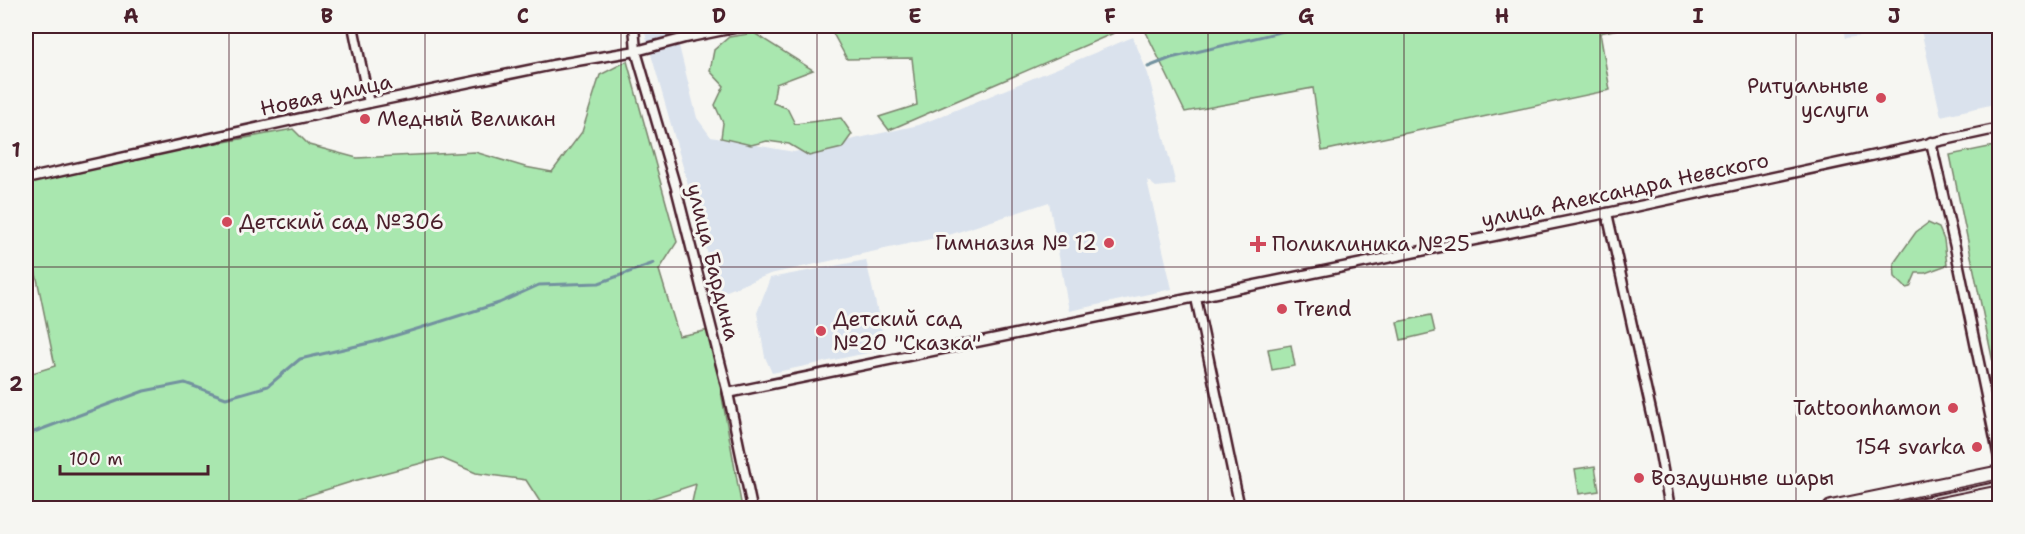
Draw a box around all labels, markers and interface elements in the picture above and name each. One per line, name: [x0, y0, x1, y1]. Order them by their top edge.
text: A: [123, 3, 139, 29]
text: B: [321, 3, 333, 29]
text: C: [517, 3, 529, 29]
text: D: [712, 3, 726, 29]
text: E: [908, 3, 922, 29]
text: F: [1104, 3, 1116, 29]
text: G: [1298, 3, 1314, 29]
text: H: [1495, 3, 1509, 29]
text: I: [1692, 3, 1704, 29]
text: J: [1888, 3, 1901, 29]
street label: Новая улица: [258, 67, 394, 123]
place label: Ритуальные услуги: [1747, 72, 1869, 124]
marker: Ритуальные услуги: [1874, 91, 1888, 105]
place label: Медный Великан: [377, 105, 556, 133]
marker: Медный Великан: [358, 112, 372, 126]
text: 1: [11, 137, 21, 163]
street label: улица Александра Невского: [1479, 146, 1771, 234]
street label: улица Бардина: [680, 181, 746, 343]
place label: Детский сад №306: [239, 208, 444, 236]
marker: Детский сад №306: [220, 215, 234, 229]
place label: Гимназия № 12: [935, 229, 1097, 257]
place label: Поликлиника №25: [1272, 230, 1470, 258]
marker: Поликлиника №25: [1249, 235, 1267, 253]
marker: Гимназия № 12: [1102, 236, 1116, 250]
place label: Trend: [1294, 295, 1352, 323]
marker: Trend: [1275, 302, 1289, 316]
place label: Детский сад №20 "Сказка": [833, 305, 981, 357]
marker: Детский сад №20 "Сказка": [814, 324, 828, 338]
text: 2: [9, 371, 23, 397]
place label: Tattoonhamon: [1793, 394, 1941, 422]
marker: Tattoonhamon: [1946, 401, 1960, 415]
place label: 154 svarka: [1855, 433, 1965, 461]
scale bar: [60, 438, 208, 476]
marker: 154 svarka: [1970, 440, 1984, 454]
text: 100 m: [69, 447, 123, 471]
place label: Воздушные шары: [1651, 464, 1834, 492]
marker: Воздушные шары: [1632, 471, 1646, 485]

